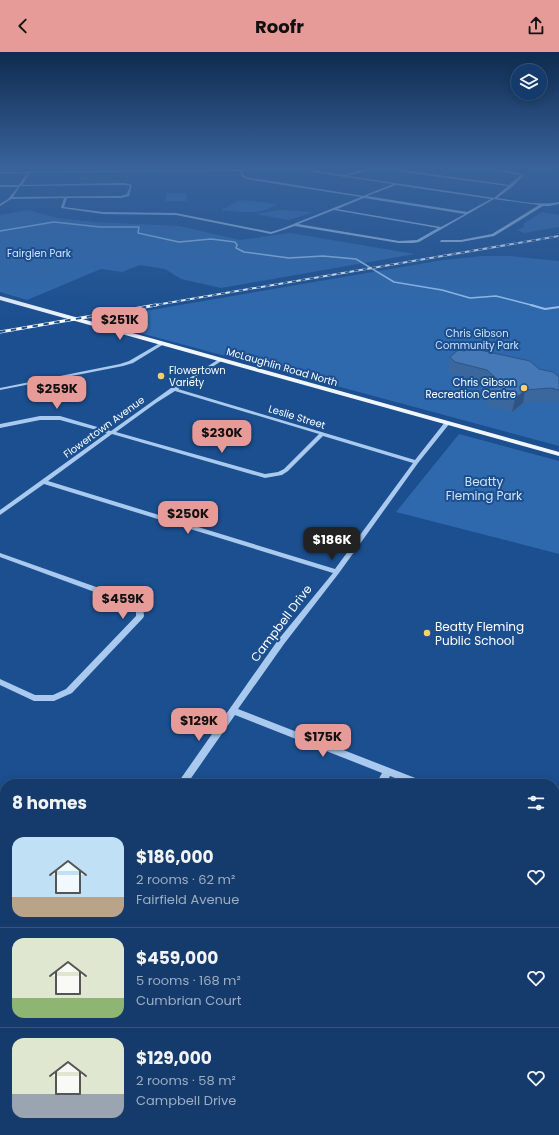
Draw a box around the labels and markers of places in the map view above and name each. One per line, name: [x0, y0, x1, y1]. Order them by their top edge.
pin: $251K: [92, 307, 148, 341]
place label: Flowertown Variety: [169, 363, 226, 390]
marker: Flowertown Variety: [156, 371, 166, 381]
place label: Chris Gibson Recreation Centre: [426, 375, 516, 402]
pin: $259K: [29, 376, 85, 410]
marker: Chris Gibson Recreation Centre: [519, 383, 529, 393]
pin: $230K: [194, 420, 250, 454]
pin: $250K: [160, 501, 216, 535]
pin: $186K: [304, 527, 360, 561]
pin: $459K: [95, 586, 151, 620]
place label: Beatty Fleming Public School: [435, 618, 524, 649]
marker: Beatty Fleming Public School: [422, 628, 432, 638]
pin: $129K: [171, 708, 227, 742]
pin: $175K: [295, 724, 351, 758]

